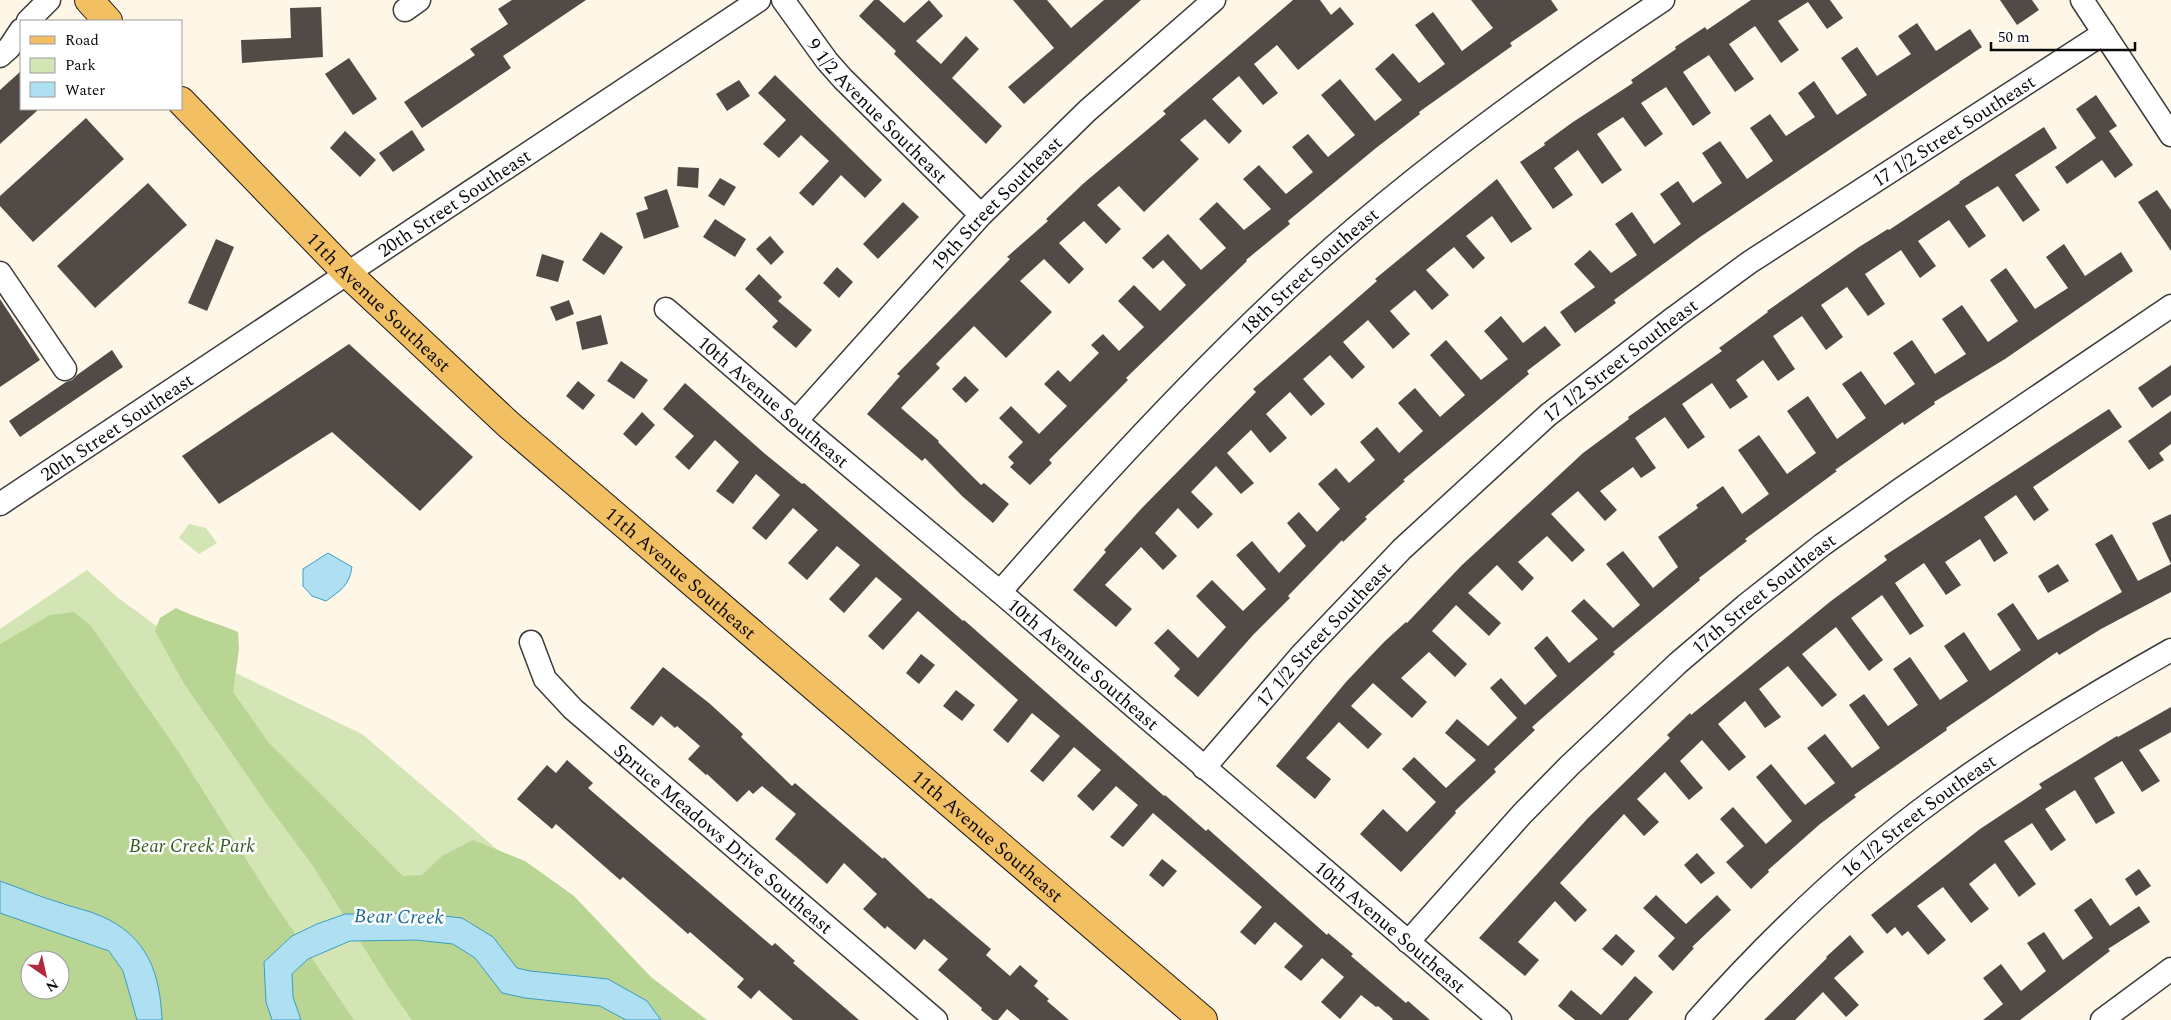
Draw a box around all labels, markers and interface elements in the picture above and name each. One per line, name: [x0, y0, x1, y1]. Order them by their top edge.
legend: [20, 20, 182, 110]
scale bar: [1991, 20, 2135, 52]
text: 50 m: [1998, 26, 2030, 49]
text: Road: [65, 29, 99, 52]
street label: 9 1/2 Avenue Southeast: [799, 33, 954, 191]
text: Park: [65, 54, 96, 77]
street label: 17 1/2 Street Southeast: [1867, 68, 2042, 195]
text: Water: [65, 79, 105, 102]
street label: 19th Street Southeast: [924, 130, 1070, 278]
street label: 20th Street Southeast: [372, 142, 538, 265]
street label: 18th Street Southeast: [1234, 201, 1386, 343]
street label: 11th Avenue Southeast: [299, 226, 457, 380]
street label: 17 1/2 Street Southeast: [1537, 292, 1705, 430]
street label: 10th Avenue Southeast: [691, 329, 855, 476]
street label: 20th Street Southeast: [35, 366, 200, 489]
street label: 11th Avenue Southeast: [598, 500, 763, 647]
street label: 17th Street Southeast: [1686, 526, 1843, 662]
street label: 17 1/2 Street Southeast: [1249, 555, 1399, 715]
street label: 10th Avenue Southeast: [1001, 591, 1165, 738]
street label: Spruce Meadows Drive Southeast: [607, 737, 839, 942]
street label: 16 1/2 Street Southeast: [1835, 747, 2003, 885]
street label: 11th Avenue Southeast: [905, 763, 1069, 910]
park label: Bear Creek Park: [129, 832, 255, 861]
street label: 10th Avenue Southeast: [1307, 854, 1472, 1001]
water label: Bear Creek: [354, 901, 445, 933]
north arrow: [20, 950, 70, 1000]
text: N: [41, 973, 63, 997]

